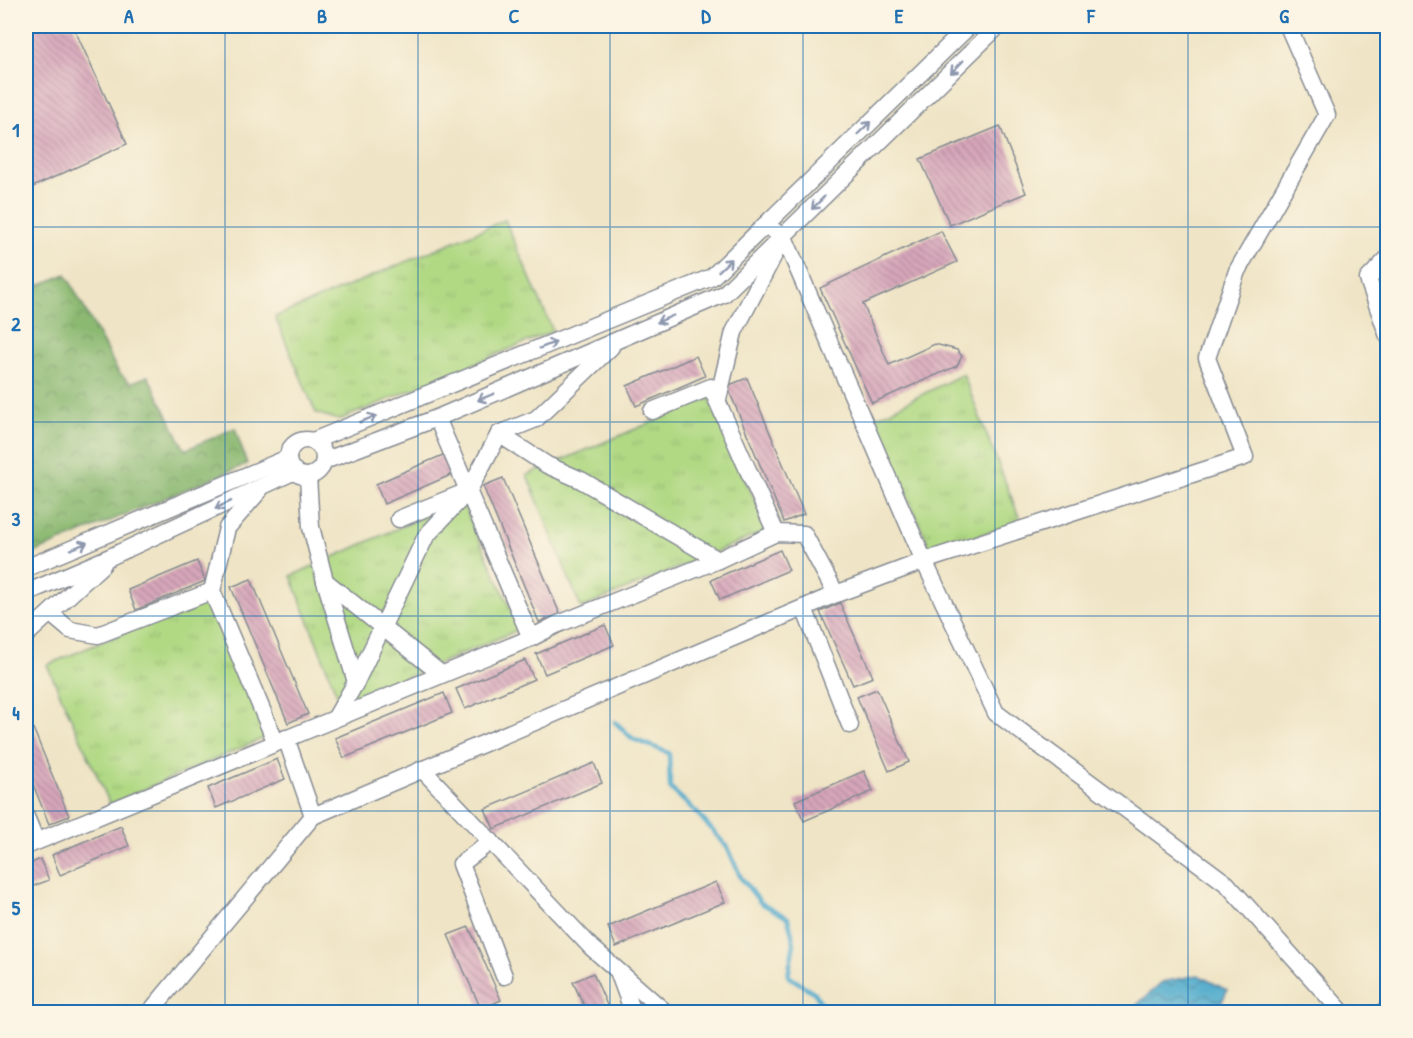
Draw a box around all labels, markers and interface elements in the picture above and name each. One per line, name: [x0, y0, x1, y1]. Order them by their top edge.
text: A: [124, 2, 134, 29]
text: B: [317, 2, 327, 29]
text: C: [509, 2, 520, 29]
text: D: [701, 2, 711, 29]
text: E: [895, 2, 904, 29]
text: F: [1086, 2, 1096, 29]
text: G: [1279, 2, 1289, 29]
one-way arrow: [949, 59, 964, 74]
text: 1: [12, 116, 20, 143]
one-way arrow: [856, 121, 871, 136]
one-way arrow: [810, 196, 825, 211]
one-way arrow: [717, 257, 732, 272]
text: 2: [11, 310, 21, 337]
one-way arrow: [656, 314, 674, 326]
one-way arrow: [538, 339, 557, 350]
one-way arrow: [477, 391, 495, 403]
one-way arrow: [358, 413, 376, 424]
one-way arrow: [214, 499, 232, 511]
text: 3: [12, 505, 21, 532]
one-way arrow: [70, 540, 88, 551]
text: 4: [12, 699, 20, 726]
text: 5: [12, 894, 21, 921]

